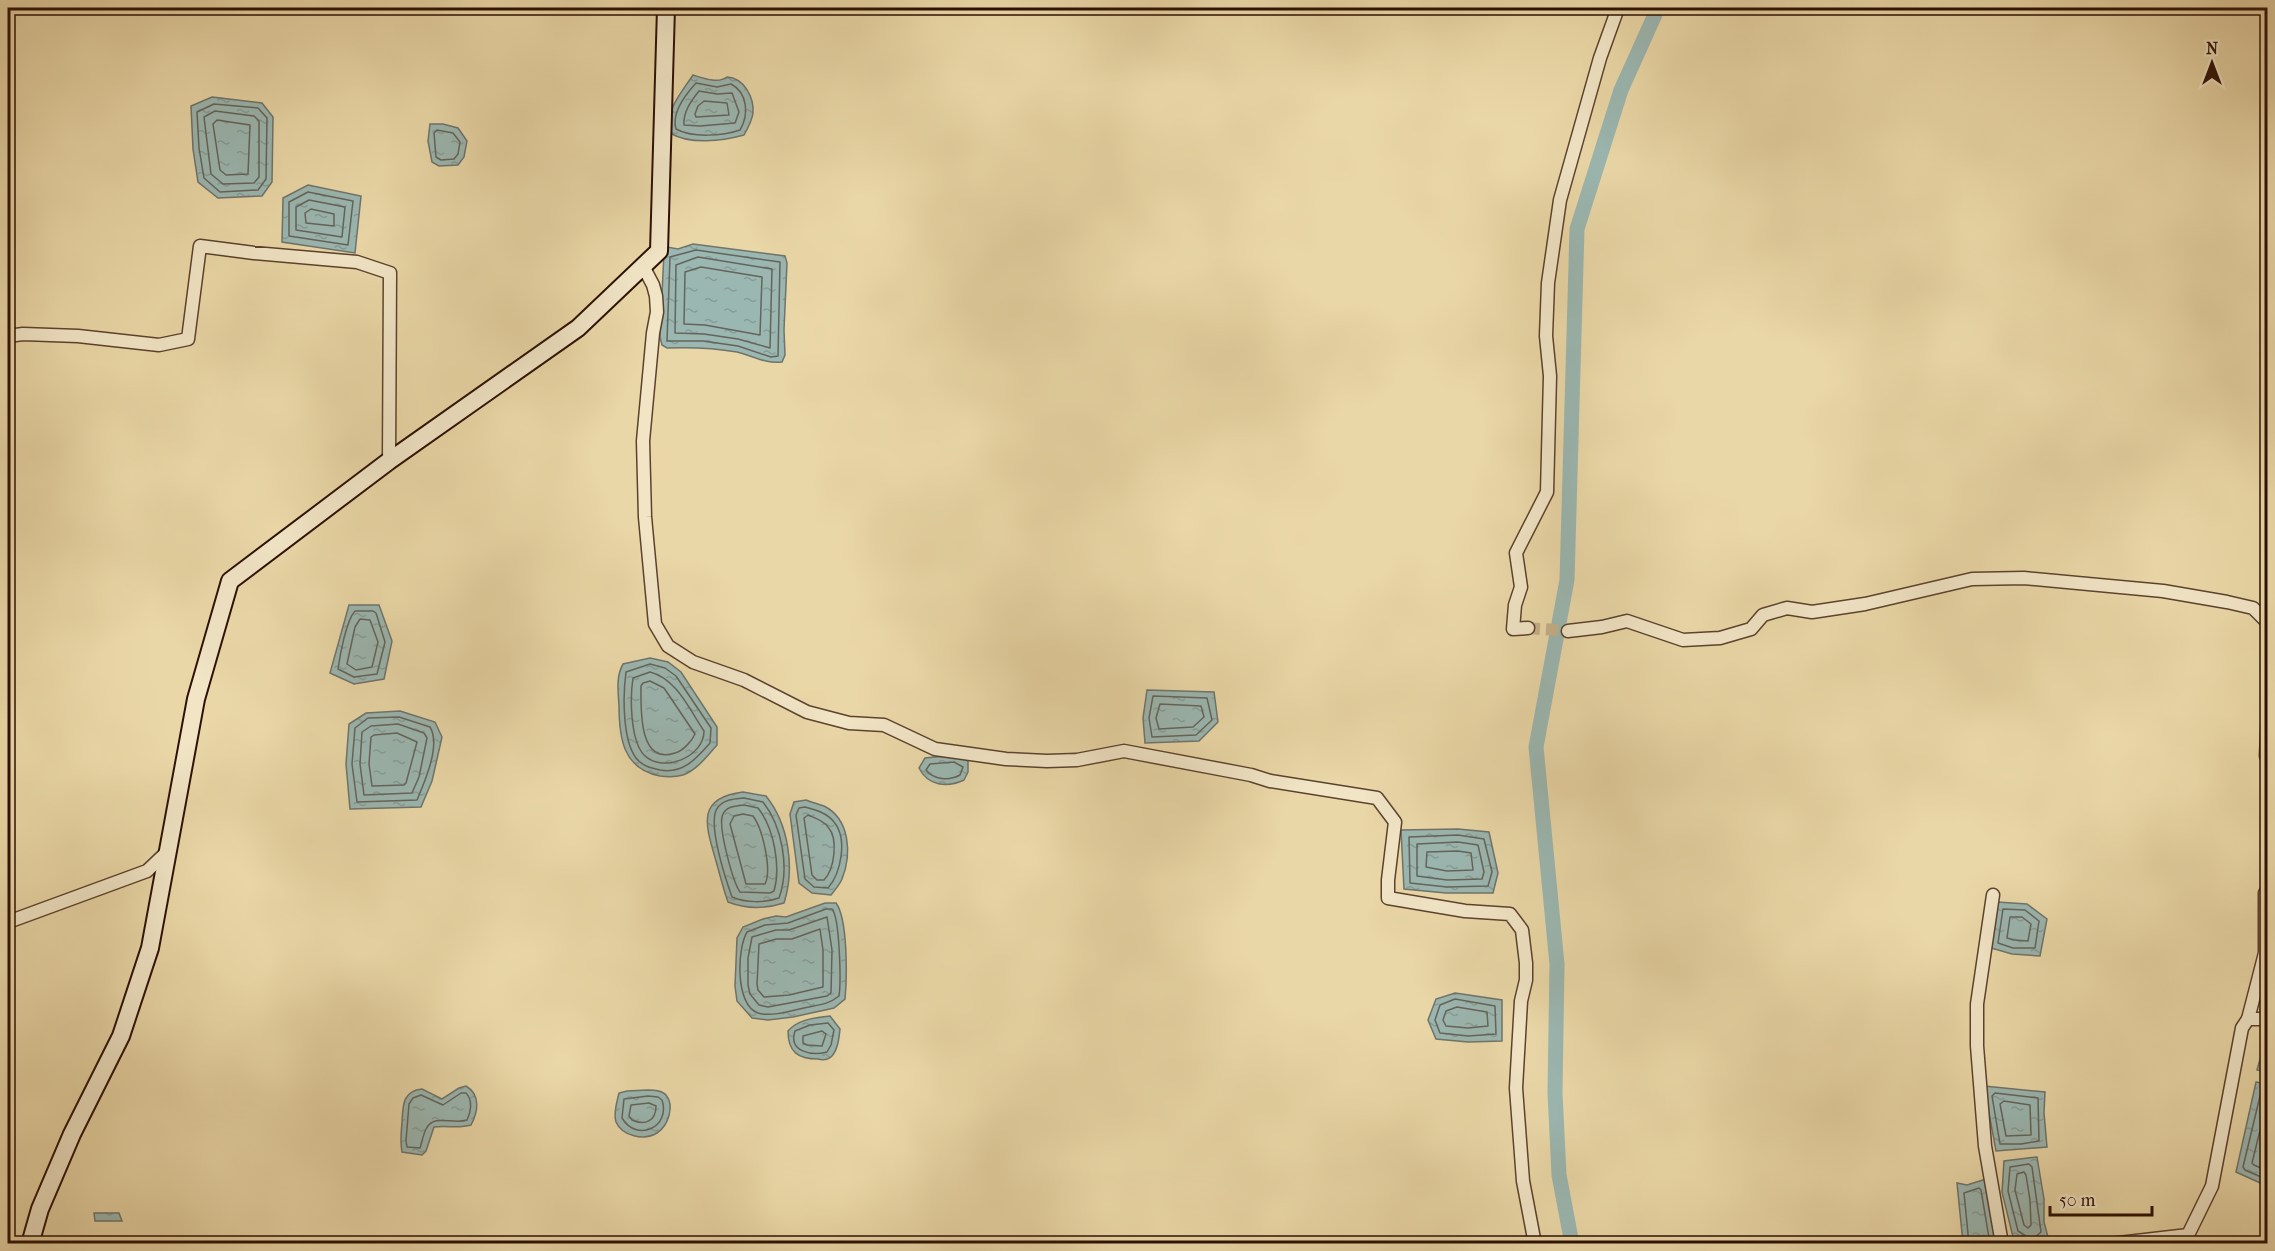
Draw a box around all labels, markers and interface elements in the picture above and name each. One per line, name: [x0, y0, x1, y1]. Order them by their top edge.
north arrow: [2182, 33, 2242, 93]
text: N: [2206, 39, 2219, 58]
scale bar: [2050, 1179, 2152, 1217]
text: 50 m: [2059, 1190, 2096, 1211]

